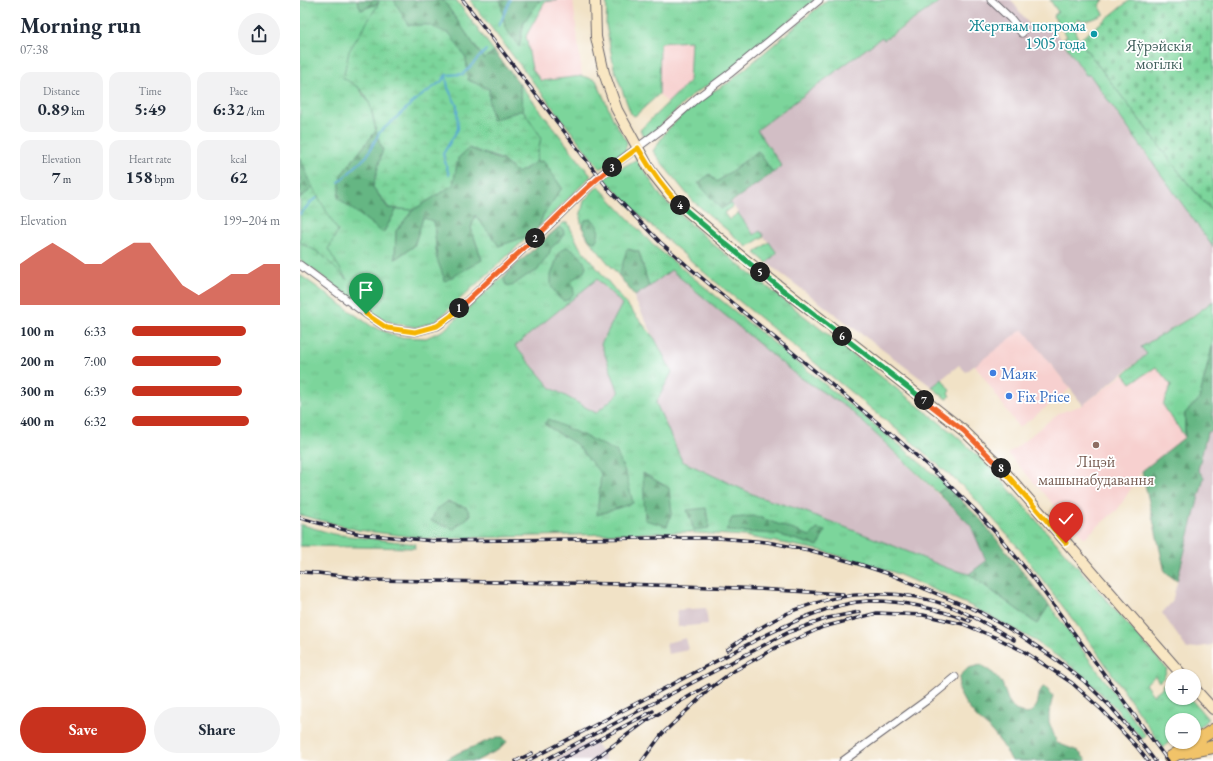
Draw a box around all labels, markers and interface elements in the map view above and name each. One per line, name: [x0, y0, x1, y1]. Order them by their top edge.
text: Morning run: [20, 11, 141, 40]
button: share: [238, 13, 280, 55]
place label: Жертвам погрома 1905 года: [968, 15, 1087, 54]
marker: Жертвам погрома 1905 года: [1089, 29, 1099, 39]
park label: Яўрэйскія могілкі: [1125, 35, 1192, 74]
text: 07:38: [20, 41, 48, 58]
text: Distance: [43, 84, 80, 98]
text: Time: [139, 84, 161, 98]
text: Pace: [229, 84, 248, 98]
text: 0.89: [38, 98, 69, 120]
text: 5:49: [134, 98, 166, 120]
text: 6:32: [213, 98, 244, 120]
text: km: [69, 104, 85, 118]
text: /km: [244, 104, 265, 118]
text: Elevation: [42, 152, 81, 166]
text: Heart rate: [129, 152, 171, 166]
text: kcal: [230, 152, 247, 166]
pin: 3: [602, 157, 622, 177]
text: 3: [609, 160, 615, 174]
text: 7: [51, 166, 60, 188]
text: 158: [125, 166, 152, 188]
text: 62: [230, 166, 248, 188]
text: m: [60, 172, 71, 186]
text: bpm: [152, 172, 175, 186]
pin: 4: [670, 195, 690, 215]
text: 4: [677, 198, 683, 212]
text: Elevation: [20, 212, 67, 229]
text: 199–204 m: [223, 212, 280, 229]
pin: 2: [525, 228, 545, 248]
text: 2: [532, 231, 538, 245]
pin: 5: [750, 262, 770, 282]
text: 5: [757, 265, 763, 279]
pin: [349, 273, 383, 314]
icon: arrive: [355, 279, 377, 301]
pin: 1: [449, 298, 469, 318]
text: 1: [456, 301, 462, 315]
text: 100 m: [20, 323, 54, 340]
text: 6:33: [84, 323, 106, 340]
pin: 6: [832, 326, 852, 346]
text: 6: [839, 329, 845, 343]
text: 200 m: [20, 353, 54, 370]
text: 7:00: [84, 353, 106, 370]
place label: Маяк: [1001, 363, 1037, 384]
marker: Маяк: [988, 368, 998, 378]
text: 300 m: [20, 383, 54, 400]
text: 6:39: [84, 383, 106, 400]
place label: Fix Price: [1017, 386, 1070, 407]
pin: 7: [914, 390, 934, 410]
marker: Fix Price: [1004, 391, 1014, 401]
text: 7: [921, 393, 927, 407]
text: 400 m: [20, 413, 54, 430]
text: 6:32: [84, 413, 106, 430]
marker: Ліцэй машынабудавання: [1091, 440, 1101, 450]
place label: Ліцэй машынабудавання: [1038, 451, 1154, 490]
pin: 8: [991, 458, 1011, 478]
text: 8: [998, 461, 1004, 475]
pin: [1049, 502, 1083, 543]
icon: check: [1055, 508, 1077, 530]
map controls: [1165, 669, 1201, 749]
button: +: [1165, 669, 1201, 705]
button: Save: [20, 707, 146, 753]
button: Share: [154, 707, 280, 753]
button: −: [1165, 713, 1201, 749]

